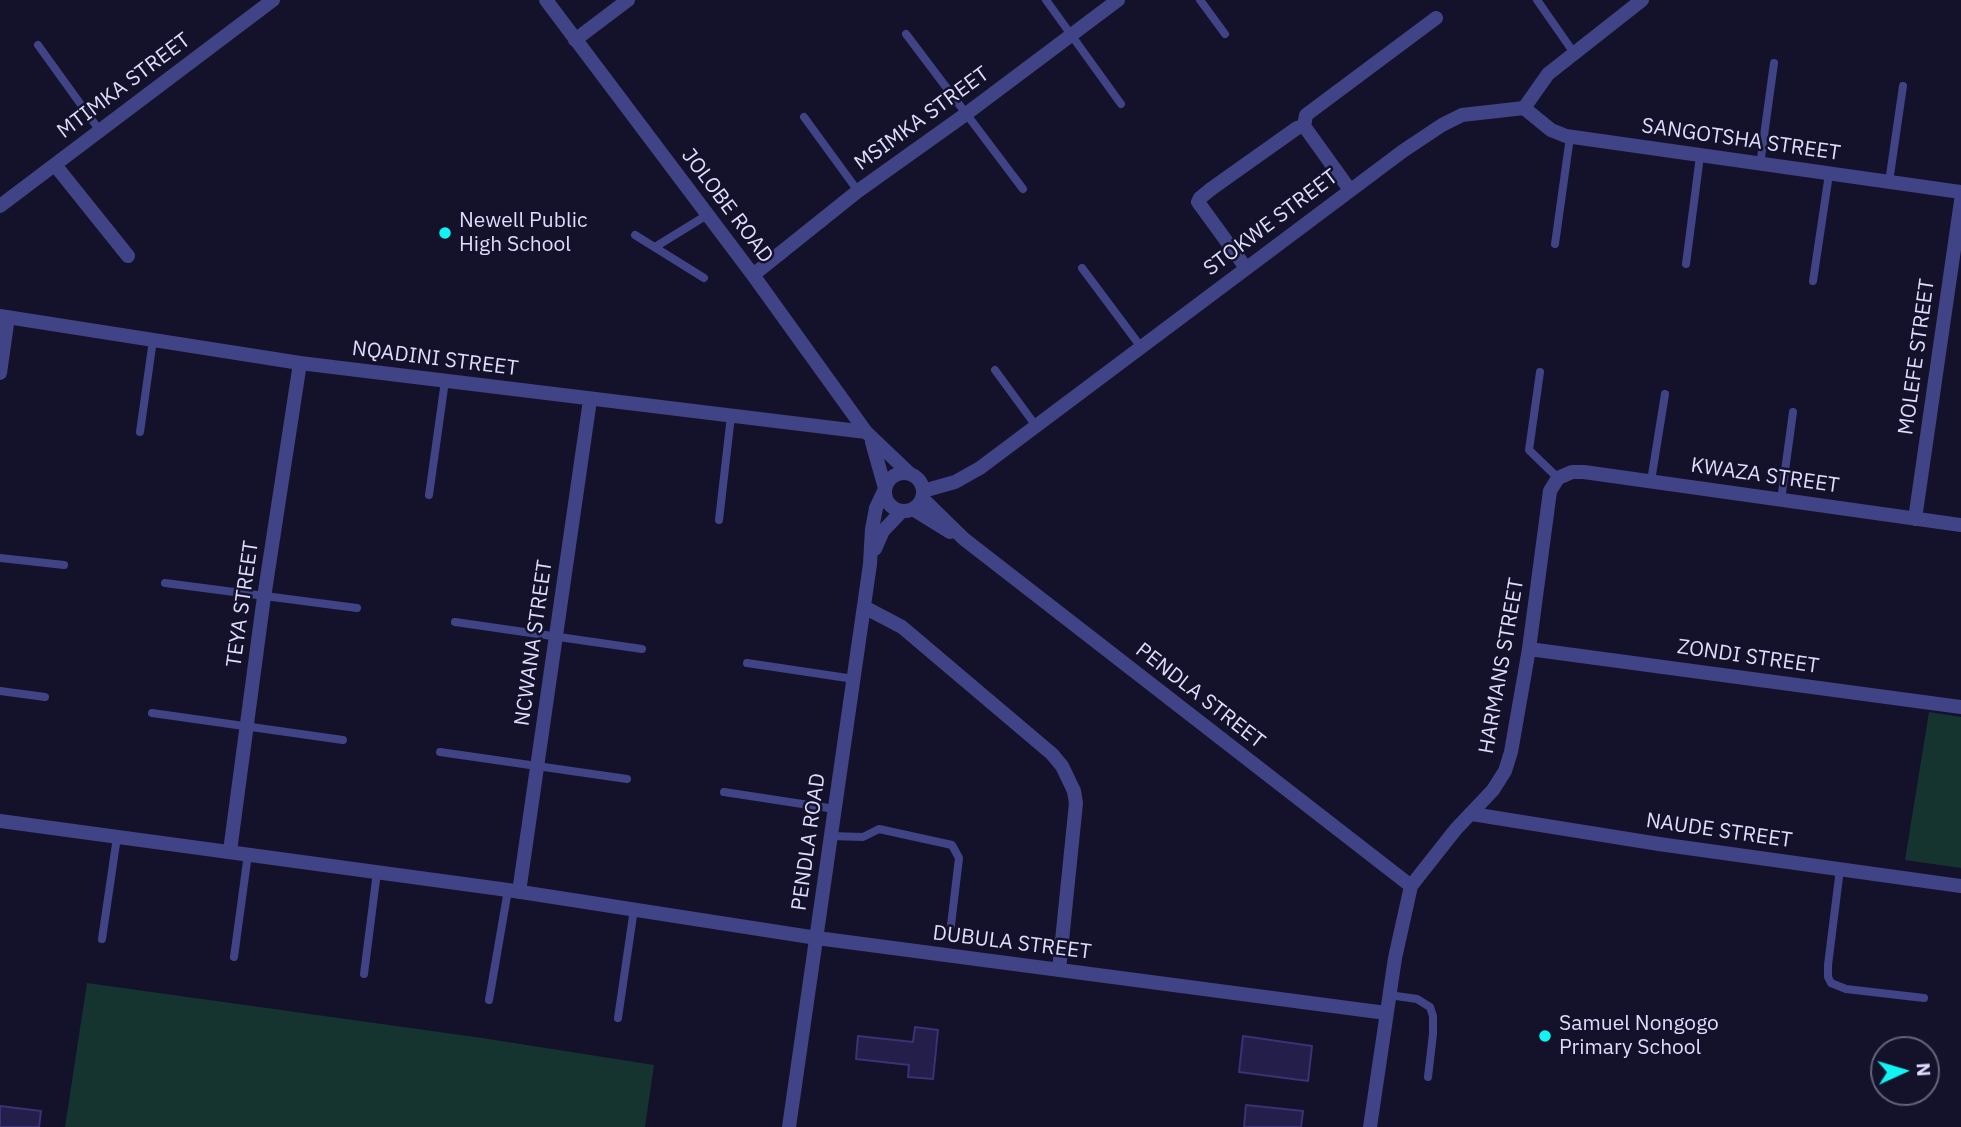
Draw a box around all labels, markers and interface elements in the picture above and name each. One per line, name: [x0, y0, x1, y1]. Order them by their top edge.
street label: MTIMKA STREET: [53, 28, 195, 144]
street label: MSIMKA STREET: [850, 62, 994, 176]
street label: SANGOTSHA STREET: [1640, 114, 1842, 166]
street label: JOLOBE ROAD: [676, 144, 778, 268]
street label: STOKWE STREET: [1199, 164, 1343, 282]
place label: Newell Public High School: [459, 208, 587, 258]
marker: Newell Public High School: [437, 225, 453, 241]
street label: MOLEFE STREET: [1894, 277, 1940, 437]
street label: NQADINI STREET: [350, 336, 520, 382]
street label: KWAZA STREET: [1689, 453, 1841, 499]
street label: TEYA STREET: [222, 539, 264, 669]
street label: NCWANA STREET: [510, 558, 558, 728]
street label: HARMANS STREET: [1474, 576, 1530, 756]
street label: ZONDI STREET: [1675, 635, 1821, 679]
street label: PENDLA STREET: [1130, 638, 1270, 754]
street label: PENDLA ROAD: [787, 772, 831, 912]
street label: NAUDE STREET: [1644, 808, 1794, 854]
street label: DUBULA STREET: [931, 921, 1093, 965]
place label: Samuel Nongogo Primary School: [1559, 1011, 1719, 1061]
marker: Samuel Nongogo Primary School: [1537, 1028, 1553, 1044]
north arrow: [1870, 1036, 1940, 1106]
text: N: [1912, 1062, 1936, 1077]

